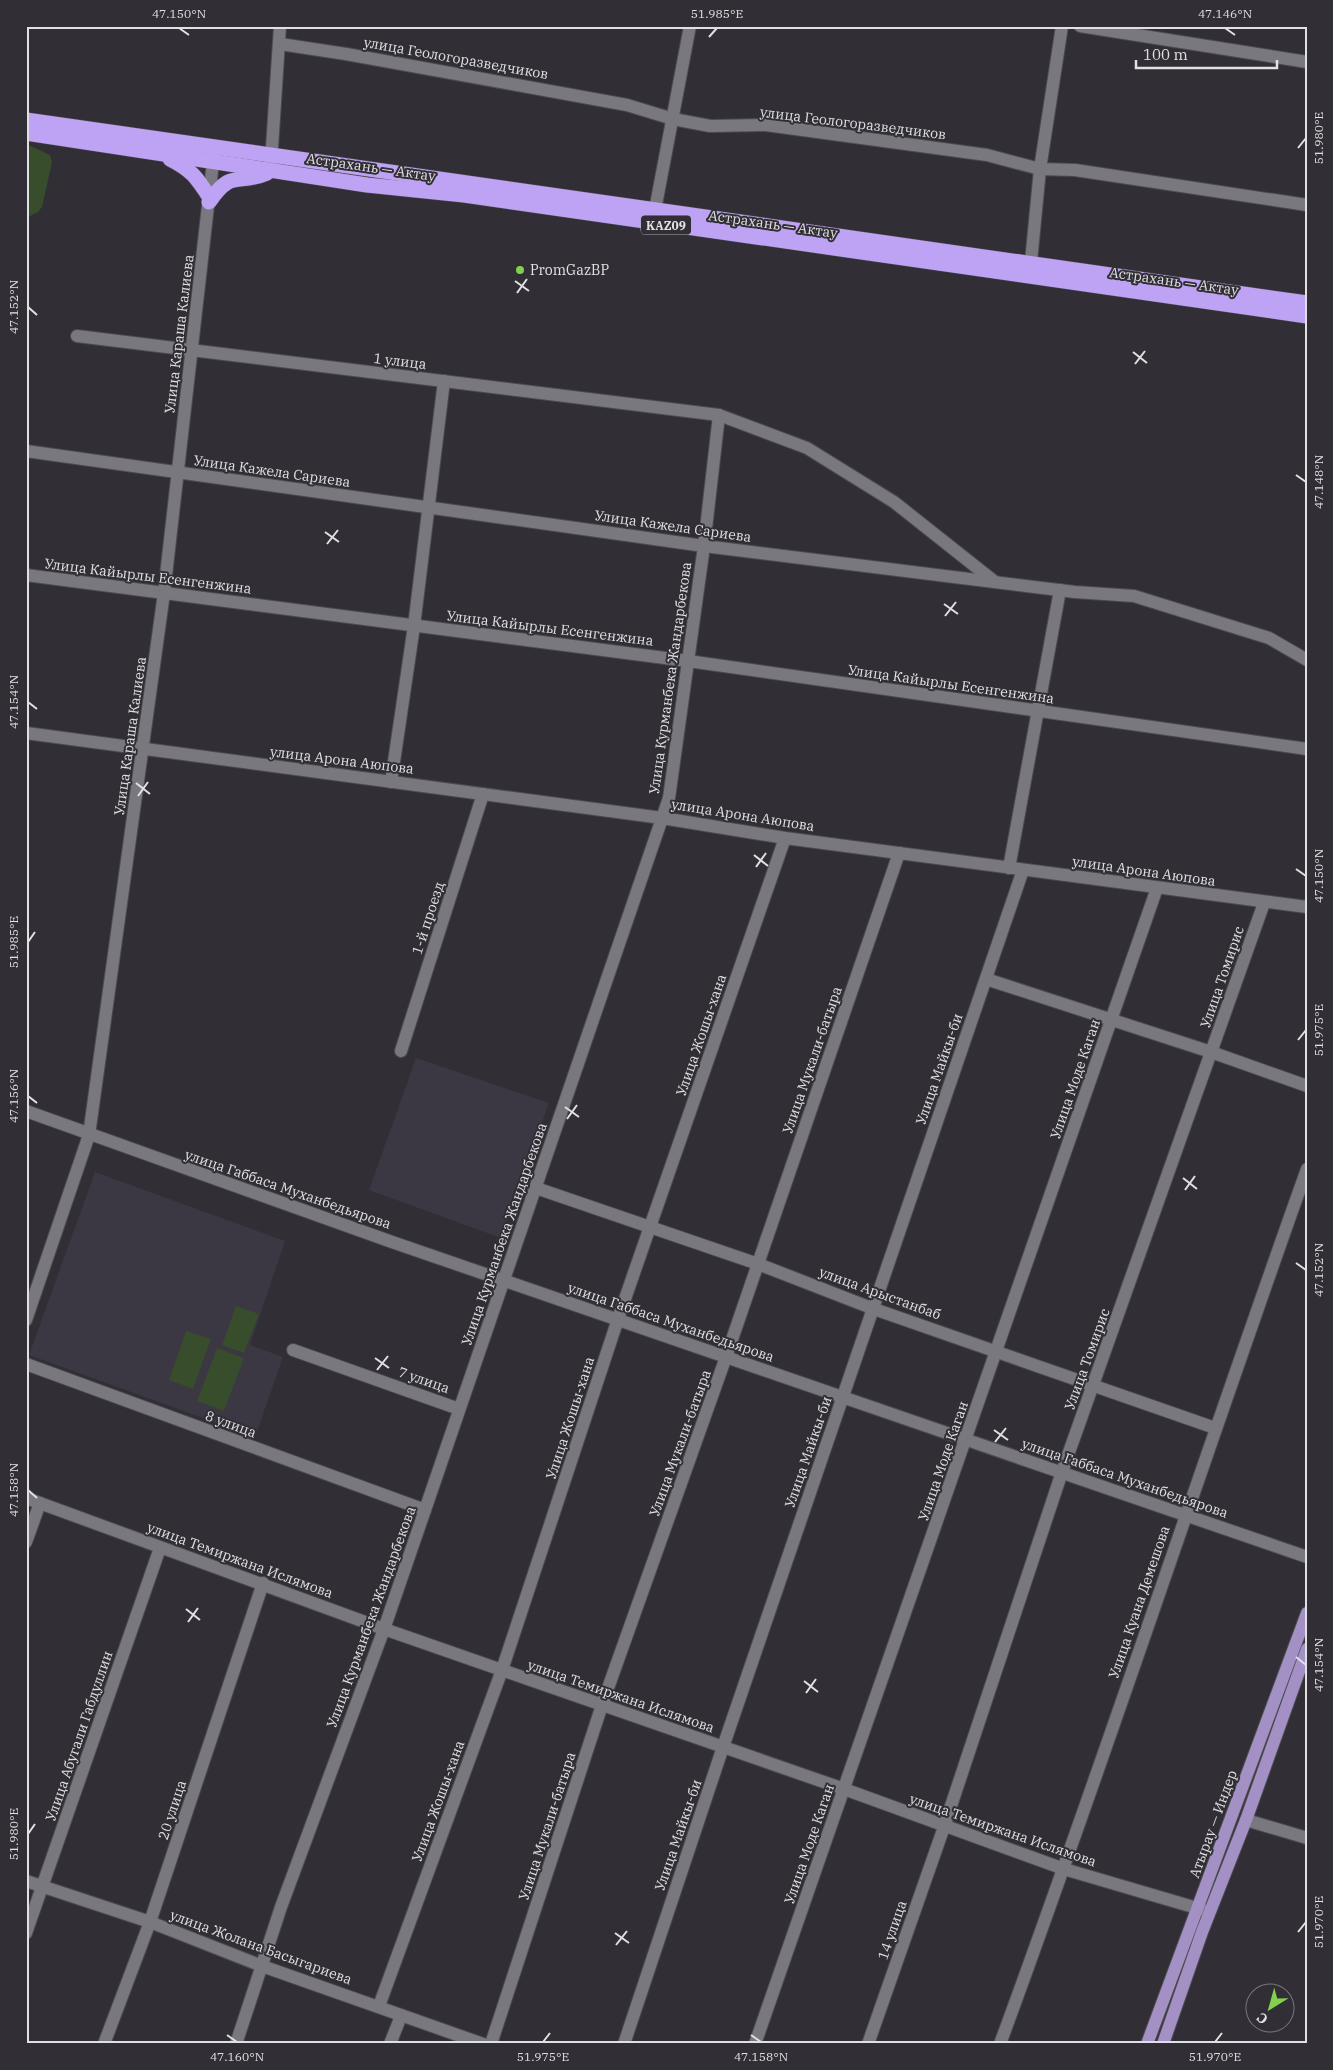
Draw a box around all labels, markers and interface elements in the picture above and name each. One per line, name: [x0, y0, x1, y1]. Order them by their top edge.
text: 47.150°N: [152, 6, 206, 21]
text: 51.985°E: [691, 6, 743, 21]
text: 47.146°N: [1198, 6, 1252, 21]
street label: улица Геологоразведчиков: [362, 33, 550, 83]
scale bar: [1136, 38, 1277, 70]
text: 100 m: [1143, 45, 1188, 64]
street label: улица Геологоразведчиков: [759, 103, 947, 143]
text: 51.980°E: [1311, 112, 1326, 164]
street label: Астрахань — Актау: [305, 149, 437, 185]
street label: Астрахань — Актау: [707, 206, 839, 242]
road number: KAZ09: [641, 216, 691, 234]
street label: Улица Караша Калиева: [160, 253, 198, 415]
place label: PromGazBP: [530, 261, 609, 279]
street label: Астрахань — Актау: [1108, 263, 1240, 299]
marker: PromGazBP: [514, 264, 526, 276]
text: 47.152°N: [6, 280, 21, 334]
street label: 1 улица: [373, 349, 428, 373]
street label: Улица Кажела Сариева: [193, 451, 352, 491]
text: 47.148°N: [1311, 455, 1326, 509]
street label: Улица Кажела Сариева: [594, 506, 753, 546]
street label: Улица Кайырлы Есенгенжина: [44, 554, 253, 598]
street label: Улица Курманбека Жандарбекова: [645, 560, 695, 795]
street label: Улица Кайырлы Есенгенжина: [446, 606, 655, 650]
street label: Улица Караша Калиева: [110, 655, 150, 816]
street label: Улица Кайырлы Есенгенжина: [847, 661, 1056, 707]
text: 47.154°N: [6, 675, 21, 729]
street label: улица Арона Аюпова: [269, 742, 415, 778]
street label: улица Арона Аюпова: [670, 795, 816, 835]
text: 47.150°N: [1311, 849, 1326, 903]
street label: улица Арона Аюпова: [1071, 852, 1217, 890]
street label: 1-й проезд: [408, 879, 448, 957]
text: 51.985°E: [6, 916, 21, 968]
street label: Улица Томирис: [1196, 924, 1248, 1030]
street label: Улица Жошы-хана: [672, 971, 730, 1098]
street label: Улица Мукали-батыра: [778, 984, 846, 1136]
text: 51.975°E: [1311, 1004, 1326, 1056]
street label: Улица Майкы-би: [911, 1011, 967, 1127]
street label: Улица Моде Каган: [1046, 1017, 1104, 1141]
text: 47.156°N: [6, 1069, 21, 1123]
street label: Улица Курманбека Жандарбекова: [457, 1120, 551, 1348]
street label: улица Габбаса Муханбедьярова: [183, 1145, 394, 1233]
text: 47.152°N: [1311, 1243, 1326, 1297]
street label: улица Арыстанбаб: [817, 1263, 944, 1324]
street label: улица Габбаса Муханбедьярова: [566, 1278, 777, 1366]
street label: Улица Томирис: [1060, 1306, 1114, 1412]
street label: Улица Жошы-хана: [542, 1354, 598, 1482]
street label: 7 улица: [396, 1363, 452, 1397]
street label: Улица Мукали-батыра: [645, 1367, 715, 1519]
street label: Улица Майкы-би: [780, 1394, 836, 1510]
street label: Улица Моде Каган: [914, 1399, 972, 1523]
street label: 8 улица: [203, 1406, 259, 1442]
street label: улица Габбаса Муханбедьярова: [1020, 1434, 1231, 1522]
text: 47.158°N: [6, 1463, 21, 1517]
street label: Улица Курманбека Жандарбекова: [322, 1503, 420, 1730]
street label: улица Темиржана Ислямова: [145, 1518, 336, 1602]
street label: Улица Куана Демешова: [1104, 1523, 1174, 1681]
text: 47.154°N: [1311, 1638, 1326, 1692]
street label: Улица Абугали Габдуллин: [41, 1649, 117, 1823]
street label: улица Темиржана Ислямова: [525, 1655, 717, 1737]
street label: Улица Жошы-хана: [408, 1738, 468, 1864]
street label: Улица Мукали-батыра: [515, 1749, 580, 1902]
street label: Атырау — Индер: [1185, 1768, 1241, 1880]
street label: Улица Майкы-би: [650, 1777, 706, 1893]
street label: 20 улица: [154, 1778, 190, 1842]
street label: Улица Моде Каган: [780, 1782, 838, 1906]
street label: улица Темиржана Ислямова: [907, 1789, 1099, 1871]
text: 51.980°E: [6, 1808, 21, 1860]
text: 51.970°E: [1311, 1896, 1326, 1948]
street label: 14 улица: [873, 1898, 911, 1962]
street label: улица Жолана Басыгариева: [168, 1906, 355, 1988]
north arrow: [1246, 1982, 1296, 2032]
text: С: [1253, 2008, 1271, 2028]
text: 47.160°N: [210, 2049, 264, 2064]
text: 51.975°E: [517, 2049, 569, 2064]
text: 47.158°N: [734, 2049, 788, 2064]
text: 51.970°E: [1189, 2049, 1241, 2064]

